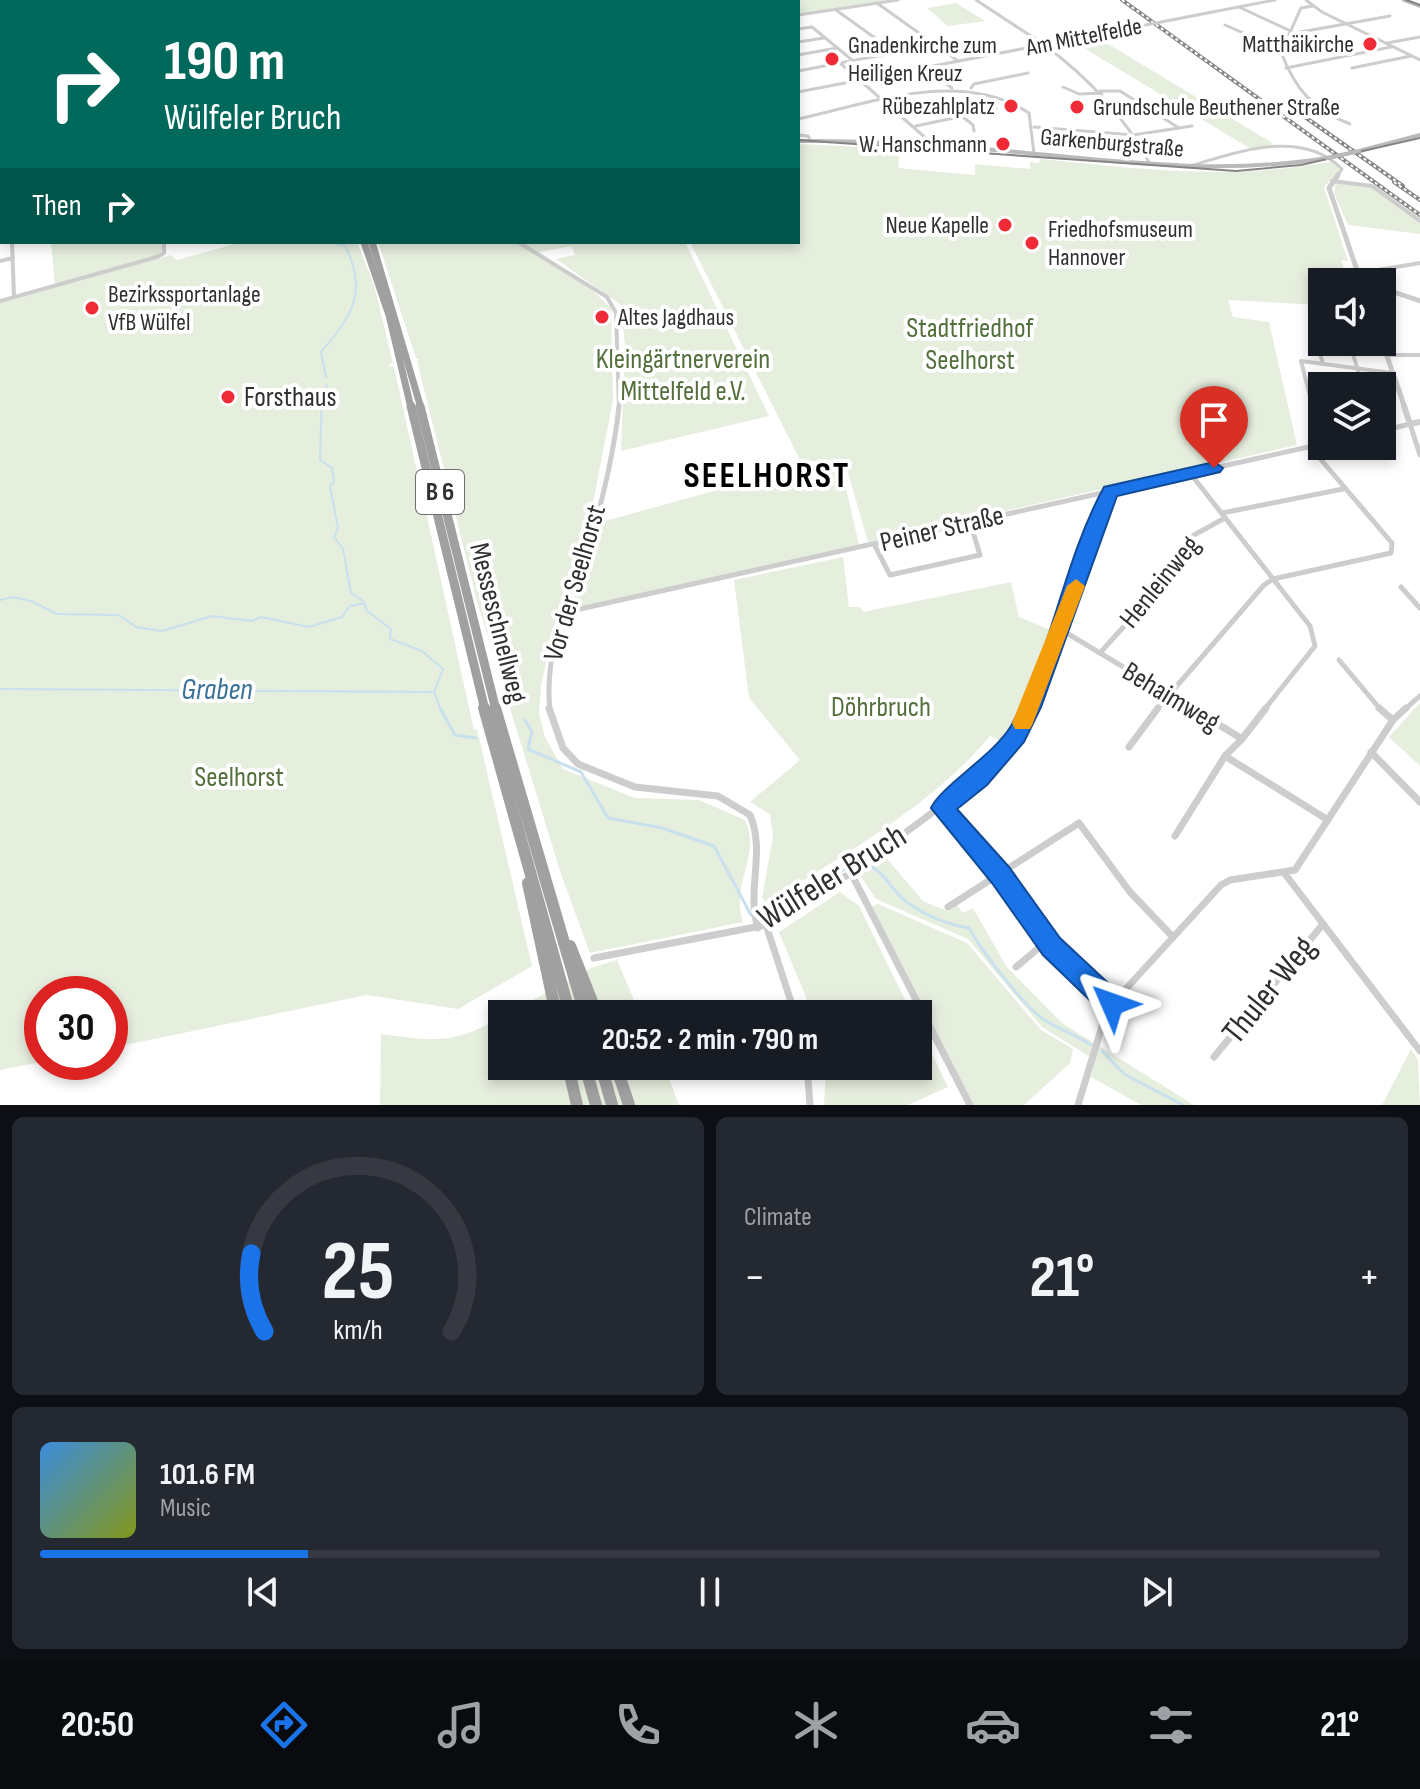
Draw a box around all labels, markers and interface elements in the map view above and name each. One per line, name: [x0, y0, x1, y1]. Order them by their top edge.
street label: Am Mittelfelde: [1023, 12, 1144, 63]
text: 190 m: [164, 29, 285, 96]
place label: Matthäikirche: [1242, 30, 1354, 59]
place label: Gnadenkirche zum Heiligen Kreuz: [848, 31, 997, 88]
icon: right: [32, 32, 136, 136]
marker: Matthäikirche: [1361, 35, 1379, 53]
marker: Gnadenkirche zum Heiligen Kreuz: [823, 50, 841, 68]
place label: Rübezahlplatz: [882, 92, 995, 121]
place label: Grundschule Beuthener Straße: [1093, 93, 1340, 122]
text: Wülfeler Bruch: [164, 97, 341, 140]
marker: Rübezahlplatz: [1002, 97, 1020, 115]
marker: Grundschule Beuthener Straße: [1068, 98, 1086, 116]
street label: Garkenburgstraße: [1039, 122, 1185, 164]
place label: W. Hanschmann: [859, 130, 987, 159]
marker: W. Hanschmann: [994, 135, 1012, 153]
icon: right: [98, 184, 142, 228]
text: Then: [32, 188, 82, 224]
place label: Neue Kapelle: [885, 211, 989, 240]
place label: Friedhofsmuseum Hannover: [1048, 215, 1193, 272]
marker: Neue Kapelle: [996, 216, 1014, 234]
marker: Friedhofsmuseum Hannover: [1023, 234, 1041, 252]
map controls: [1308, 268, 1396, 460]
button: sound: [1308, 268, 1396, 356]
place label: Bezirkssportanlage VfB Wülfel: [108, 280, 261, 337]
marker: Bezirkssportanlage VfB Wülfel: [83, 299, 101, 317]
place label: Altes Jagdhaus: [617, 303, 734, 332]
marker: Altes Jagdhaus: [593, 308, 611, 326]
park label: Stadtfriedhof Seelhorst: [906, 312, 1035, 377]
park label: Kleingärtnerverein Mittelfeld e.V.: [596, 343, 770, 408]
button: layers: [1308, 372, 1396, 460]
place label: Forsthaus: [244, 381, 337, 414]
pin: [1180, 386, 1248, 468]
marker: Forsthaus: [219, 388, 237, 406]
icon: arrive: [1192, 398, 1236, 442]
district label: SEELHORST: [684, 455, 850, 498]
road number: B 6: [416, 470, 464, 514]
street label: Peiner Straße: [877, 499, 1007, 559]
street label: Vor der Seelhorst: [537, 501, 613, 665]
street label: Henleinweg: [1113, 529, 1207, 635]
street label: Messeschnellweg: [462, 540, 534, 706]
street label: Behaimweg: [1116, 655, 1226, 739]
water label: Graben: [181, 672, 253, 708]
park label: Döhrbruch: [831, 691, 931, 724]
park label: Seelhorst: [194, 761, 284, 794]
street label: Wülfeler Bruch: [750, 815, 914, 939]
street label: Thuler Weg: [1213, 928, 1325, 1052]
position arrow: [1070, 962, 1154, 1046]
speed limit sign: 30: [24, 976, 128, 1080]
text: 20:52 · 2 min · 790 m: [602, 1022, 818, 1058]
text: Climate: [744, 1202, 812, 1233]
text: 25: [322, 1223, 394, 1323]
text: 21°: [1029, 1242, 1095, 1314]
text: −: [744, 1251, 766, 1304]
text: +: [1358, 1251, 1380, 1304]
text: km/h: [333, 1313, 383, 1348]
text: 101.6 FM: [160, 1457, 255, 1493]
text: Music: [160, 1493, 211, 1524]
icon: previous: [241, 1570, 285, 1614]
icon: pause: [688, 1570, 732, 1614]
icon: next: [1135, 1570, 1179, 1614]
icon: directions: [256, 1697, 312, 1753]
icon: music: [433, 1697, 489, 1753]
icon: phone: [610, 1697, 666, 1753]
icon: climate: [788, 1697, 844, 1753]
icon: car: [965, 1697, 1021, 1753]
icon: filters: [1143, 1697, 1199, 1753]
text: 20:50: [61, 1704, 134, 1747]
text: 21°: [1320, 1704, 1359, 1747]

